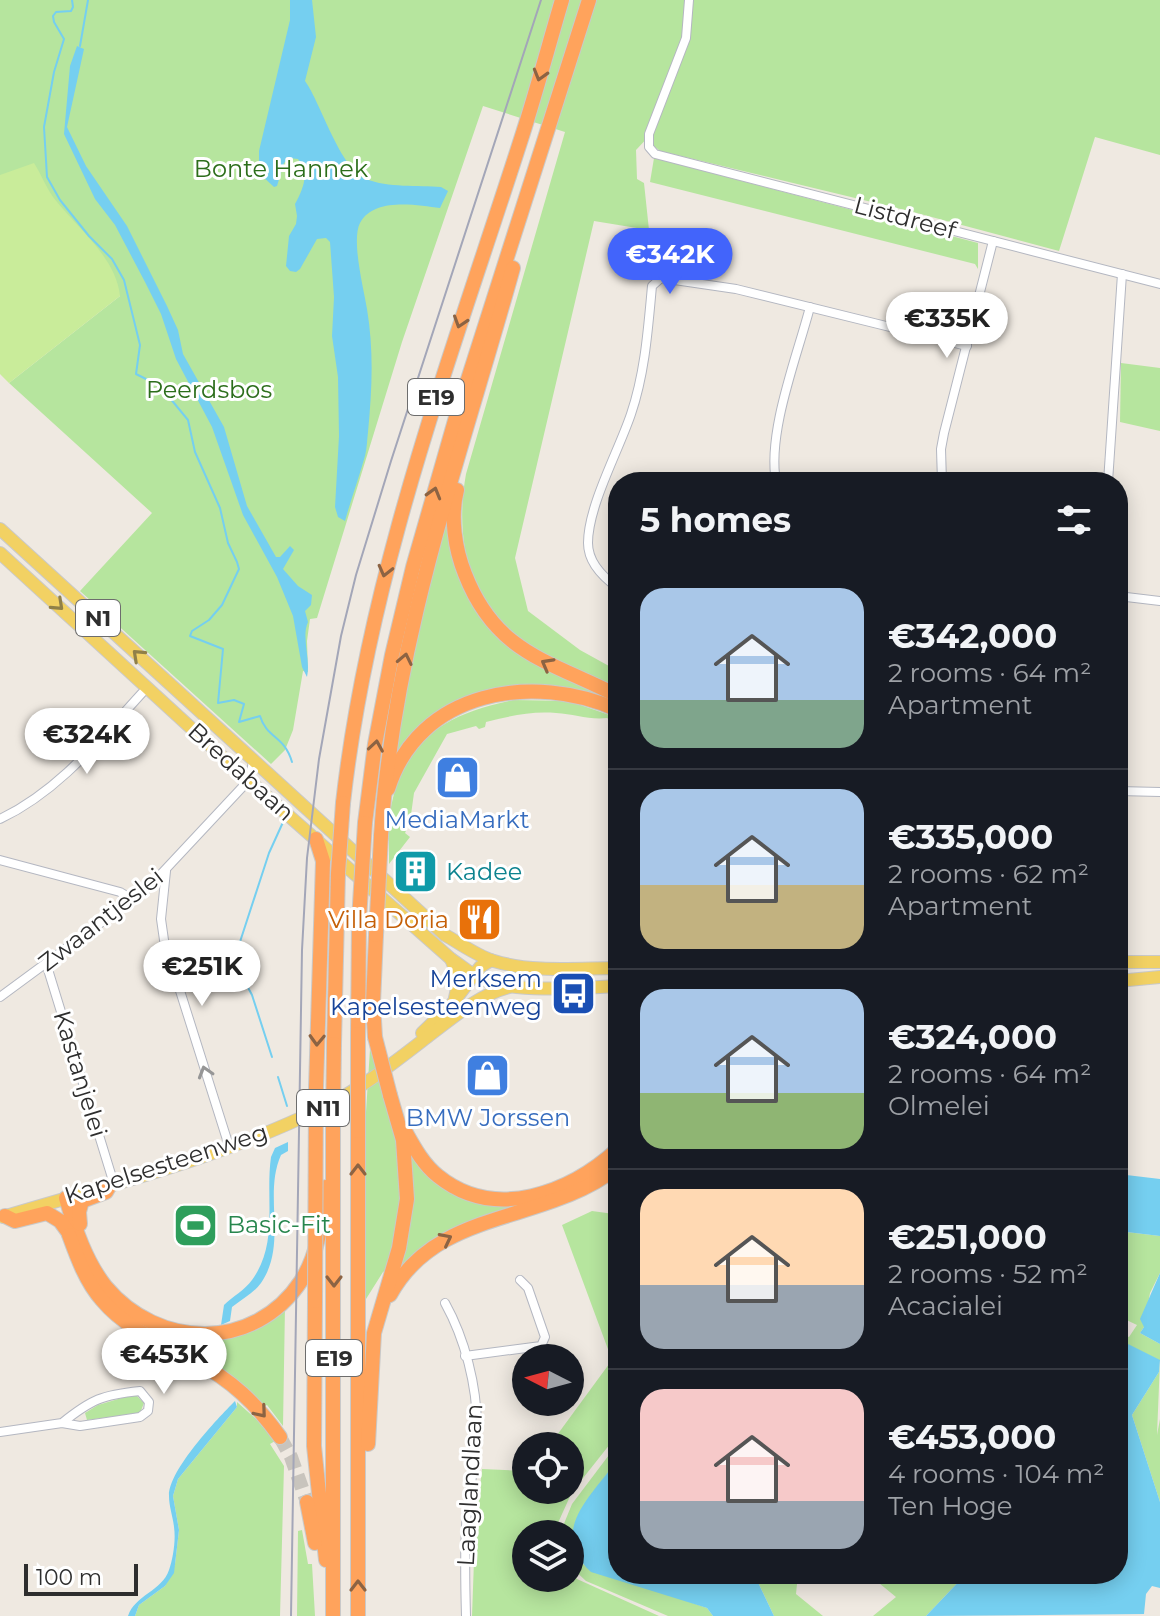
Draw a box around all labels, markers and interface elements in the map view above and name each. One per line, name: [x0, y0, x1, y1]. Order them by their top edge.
one-way arrow: [533, 67, 549, 81]
park label: Bonte Hannek: [194, 154, 369, 183]
street label: Listdreef: [851, 190, 960, 245]
pin: €342K: [614, 228, 726, 296]
text: €342K: [626, 238, 714, 270]
pin: €335K: [891, 292, 1003, 360]
text: €335K: [904, 302, 990, 334]
one-way arrow: [453, 315, 469, 329]
park label: Peerdsbos: [146, 375, 272, 404]
road number: E19: [408, 379, 464, 415]
one-way arrow: [425, 486, 441, 500]
icon: filters: [1052, 498, 1096, 542]
text: 5 homes: [640, 499, 791, 541]
one-way arrow: [377, 564, 394, 578]
one-way arrow: [49, 595, 63, 610]
road number: N1: [76, 600, 120, 636]
text: €342,000: [888, 615, 1057, 657]
icon: home: [704, 620, 800, 716]
one-way arrow: [133, 651, 148, 665]
one-way arrow: [395, 653, 412, 666]
text: 2 rooms · 64 m²: [888, 657, 1091, 689]
one-way arrow: [541, 658, 556, 674]
text: Apartment: [888, 689, 1032, 721]
pin: €324K: [31, 708, 143, 776]
street label: Bredabaan: [182, 716, 300, 827]
text: €324K: [43, 718, 131, 750]
one-way arrow: [366, 739, 383, 752]
shop icon: MediaMarkt: [433, 754, 481, 802]
place label: MediaMarkt: [385, 805, 530, 834]
text: €335,000: [888, 816, 1053, 858]
icon: home: [704, 821, 800, 917]
building icon: Kadee: [391, 848, 439, 896]
place label: Kadee: [446, 857, 522, 886]
text: 2 rooms · 62 m²: [888, 858, 1089, 890]
street label: Zwaantjeslei: [33, 862, 169, 977]
text: Apartment: [888, 890, 1032, 922]
restaurant icon: Villa Doria: [456, 896, 504, 944]
place label: Villa Doria: [328, 905, 449, 934]
pin: €251K: [146, 940, 258, 1008]
text: €251K: [161, 950, 243, 982]
place label: Merksem Kapelsesteenweg: [330, 964, 542, 1021]
bus stop icon: Merksem Kapelsesteenweg: [549, 969, 597, 1017]
street label: Kastanjelei: [48, 1007, 113, 1141]
text: €324,000: [888, 1016, 1057, 1058]
icon: home: [704, 1021, 800, 1117]
one-way arrow: [308, 1034, 326, 1046]
shop icon: BMW Jorssen: [464, 1052, 512, 1100]
text: 2 rooms · 64 m²: [888, 1058, 1091, 1090]
one-way arrow: [198, 1066, 214, 1079]
road number: N11: [297, 1090, 349, 1126]
text: Olmelei: [888, 1090, 990, 1122]
place label: BMW Jorssen: [406, 1103, 570, 1132]
street label: Kapelsesteenweg: [61, 1117, 271, 1210]
one-way arrow: [349, 1163, 367, 1176]
sports icon: Basic-Fit: [172, 1201, 220, 1249]
place label: Basic-Fit: [227, 1210, 331, 1239]
text: €251,000: [888, 1216, 1047, 1258]
icon: home: [704, 1221, 800, 1317]
one-way arrow: [438, 1234, 452, 1249]
text: 2 rooms · 52 m²: [888, 1258, 1088, 1290]
one-way arrow: [325, 1275, 343, 1288]
text: Acacialei: [888, 1290, 1003, 1322]
pin: €453K: [108, 1328, 220, 1396]
text: €453K: [120, 1338, 208, 1370]
road number: E19: [306, 1340, 362, 1376]
north arrow: [512, 1344, 584, 1416]
map controls: [512, 1344, 584, 1592]
one-way arrow: [251, 1403, 266, 1417]
street label: Laaglandlaan: [451, 1403, 488, 1567]
text: €453,000: [888, 1416, 1056, 1458]
icon: home: [704, 1421, 800, 1517]
button: locate: [512, 1432, 584, 1504]
text: 4 rooms · 104 m²: [888, 1458, 1105, 1490]
text: Ten Hoge: [888, 1490, 1013, 1522]
button: layers: [512, 1520, 584, 1592]
scale bar: [24, 1560, 138, 1596]
text: 100 m: [36, 1564, 102, 1591]
one-way arrow: [350, 1579, 367, 1592]

